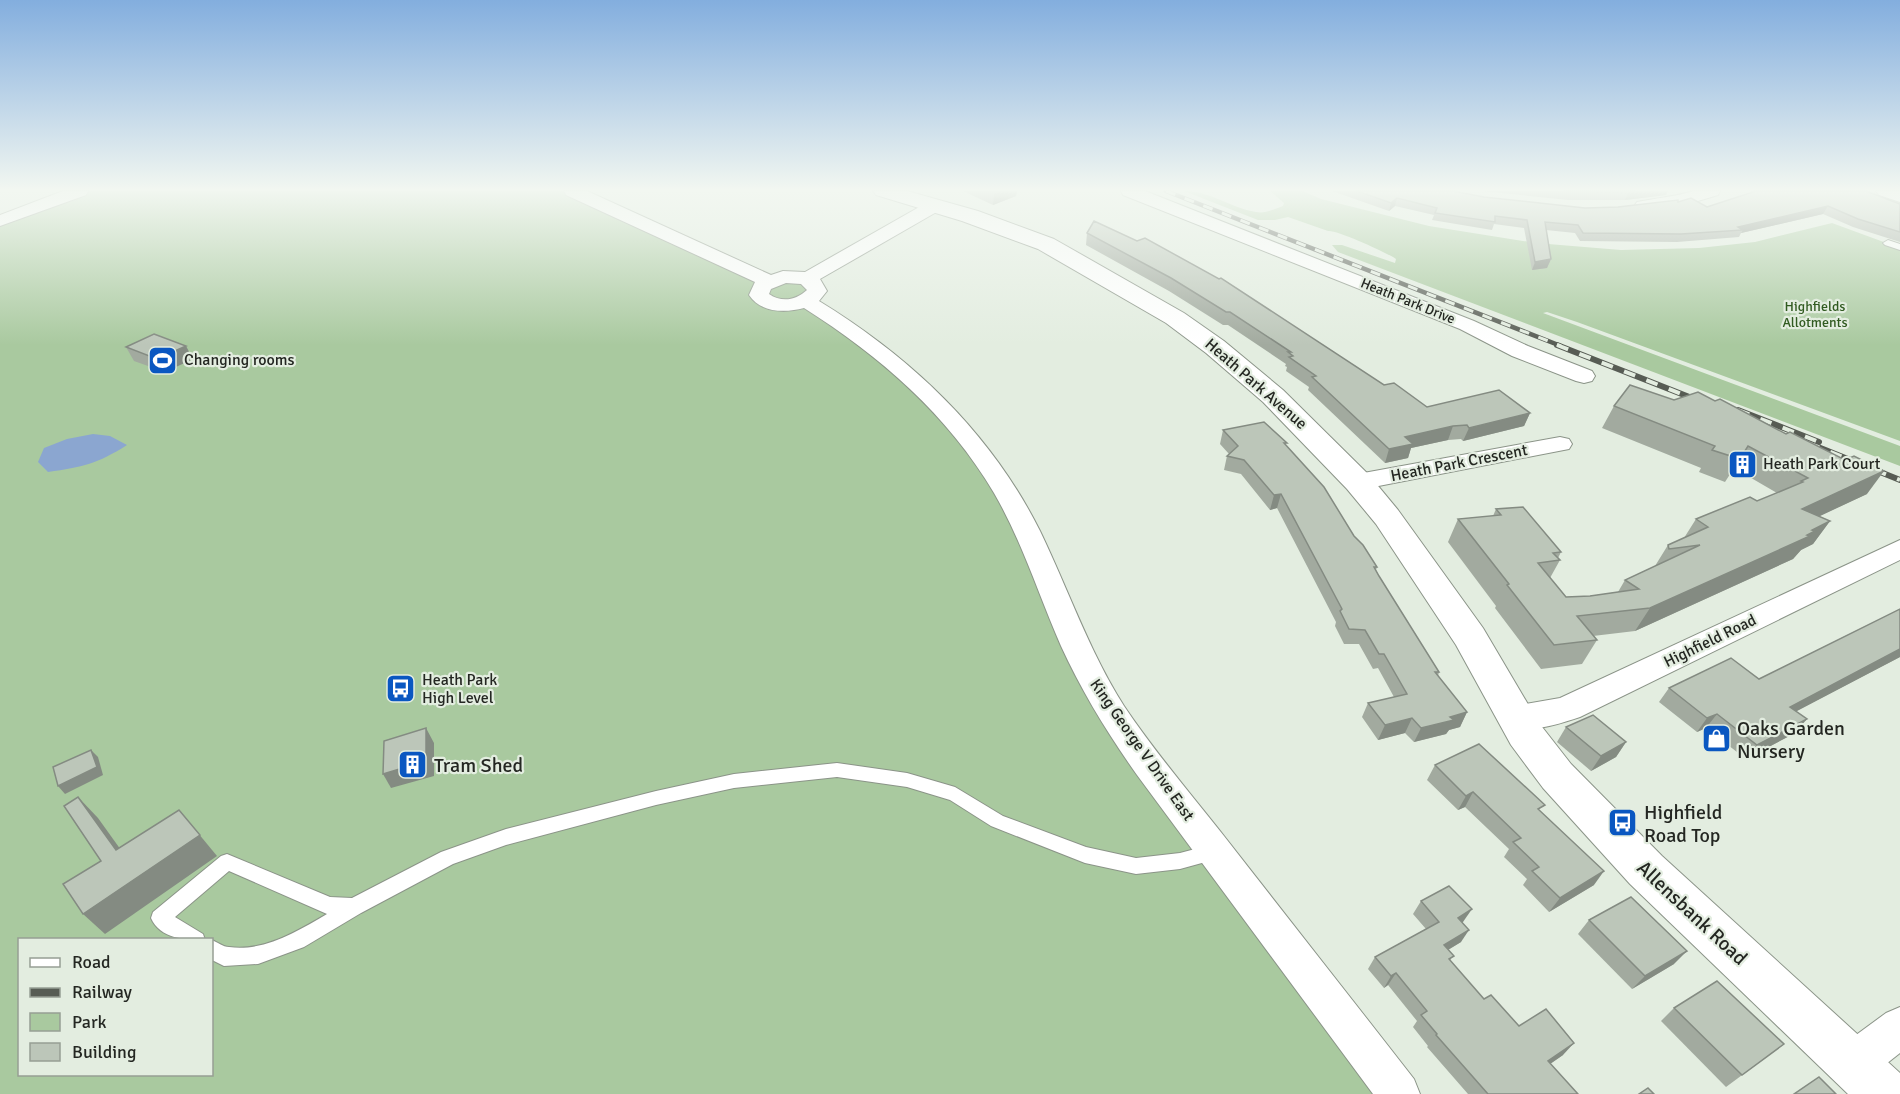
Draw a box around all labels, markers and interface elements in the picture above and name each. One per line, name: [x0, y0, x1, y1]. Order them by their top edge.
street label: Heath Park Drive: [1358, 274, 1458, 328]
park label: Highfields Allotments: [1782, 298, 1848, 331]
street label: Heath Park Avenue: [1201, 334, 1311, 434]
sports icon: Changing rooms: [147, 344, 179, 376]
place label: Changing rooms: [184, 350, 295, 370]
street label: Heath Park Crescent: [1389, 440, 1529, 486]
building icon: Heath Park Court: [1726, 448, 1758, 480]
place label: Heath Park Court: [1763, 454, 1881, 474]
street label: Highfield Road: [1660, 610, 1760, 672]
place label: Heath Park High Level: [422, 670, 497, 708]
bus stop icon: Heath Park High Level: [385, 673, 417, 705]
street label: King George V Drive East: [1085, 675, 1199, 825]
place label: Oaks Garden Nursery: [1737, 716, 1845, 764]
shop icon: Oaks Garden Nursery: [1700, 723, 1732, 755]
building icon: Tram Shed: [397, 749, 429, 781]
place label: Tram Shed: [434, 753, 523, 778]
place label: Highfield Road Top: [1644, 800, 1722, 848]
bus stop icon: Highfield Road Top: [1607, 807, 1639, 839]
street label: Allensbank Road: [1632, 855, 1752, 971]
legend: [18, 938, 213, 1076]
text: Road: [72, 951, 111, 973]
text: Railway: [72, 981, 133, 1003]
text: Park: [72, 1011, 107, 1033]
text: Building: [72, 1041, 136, 1063]

